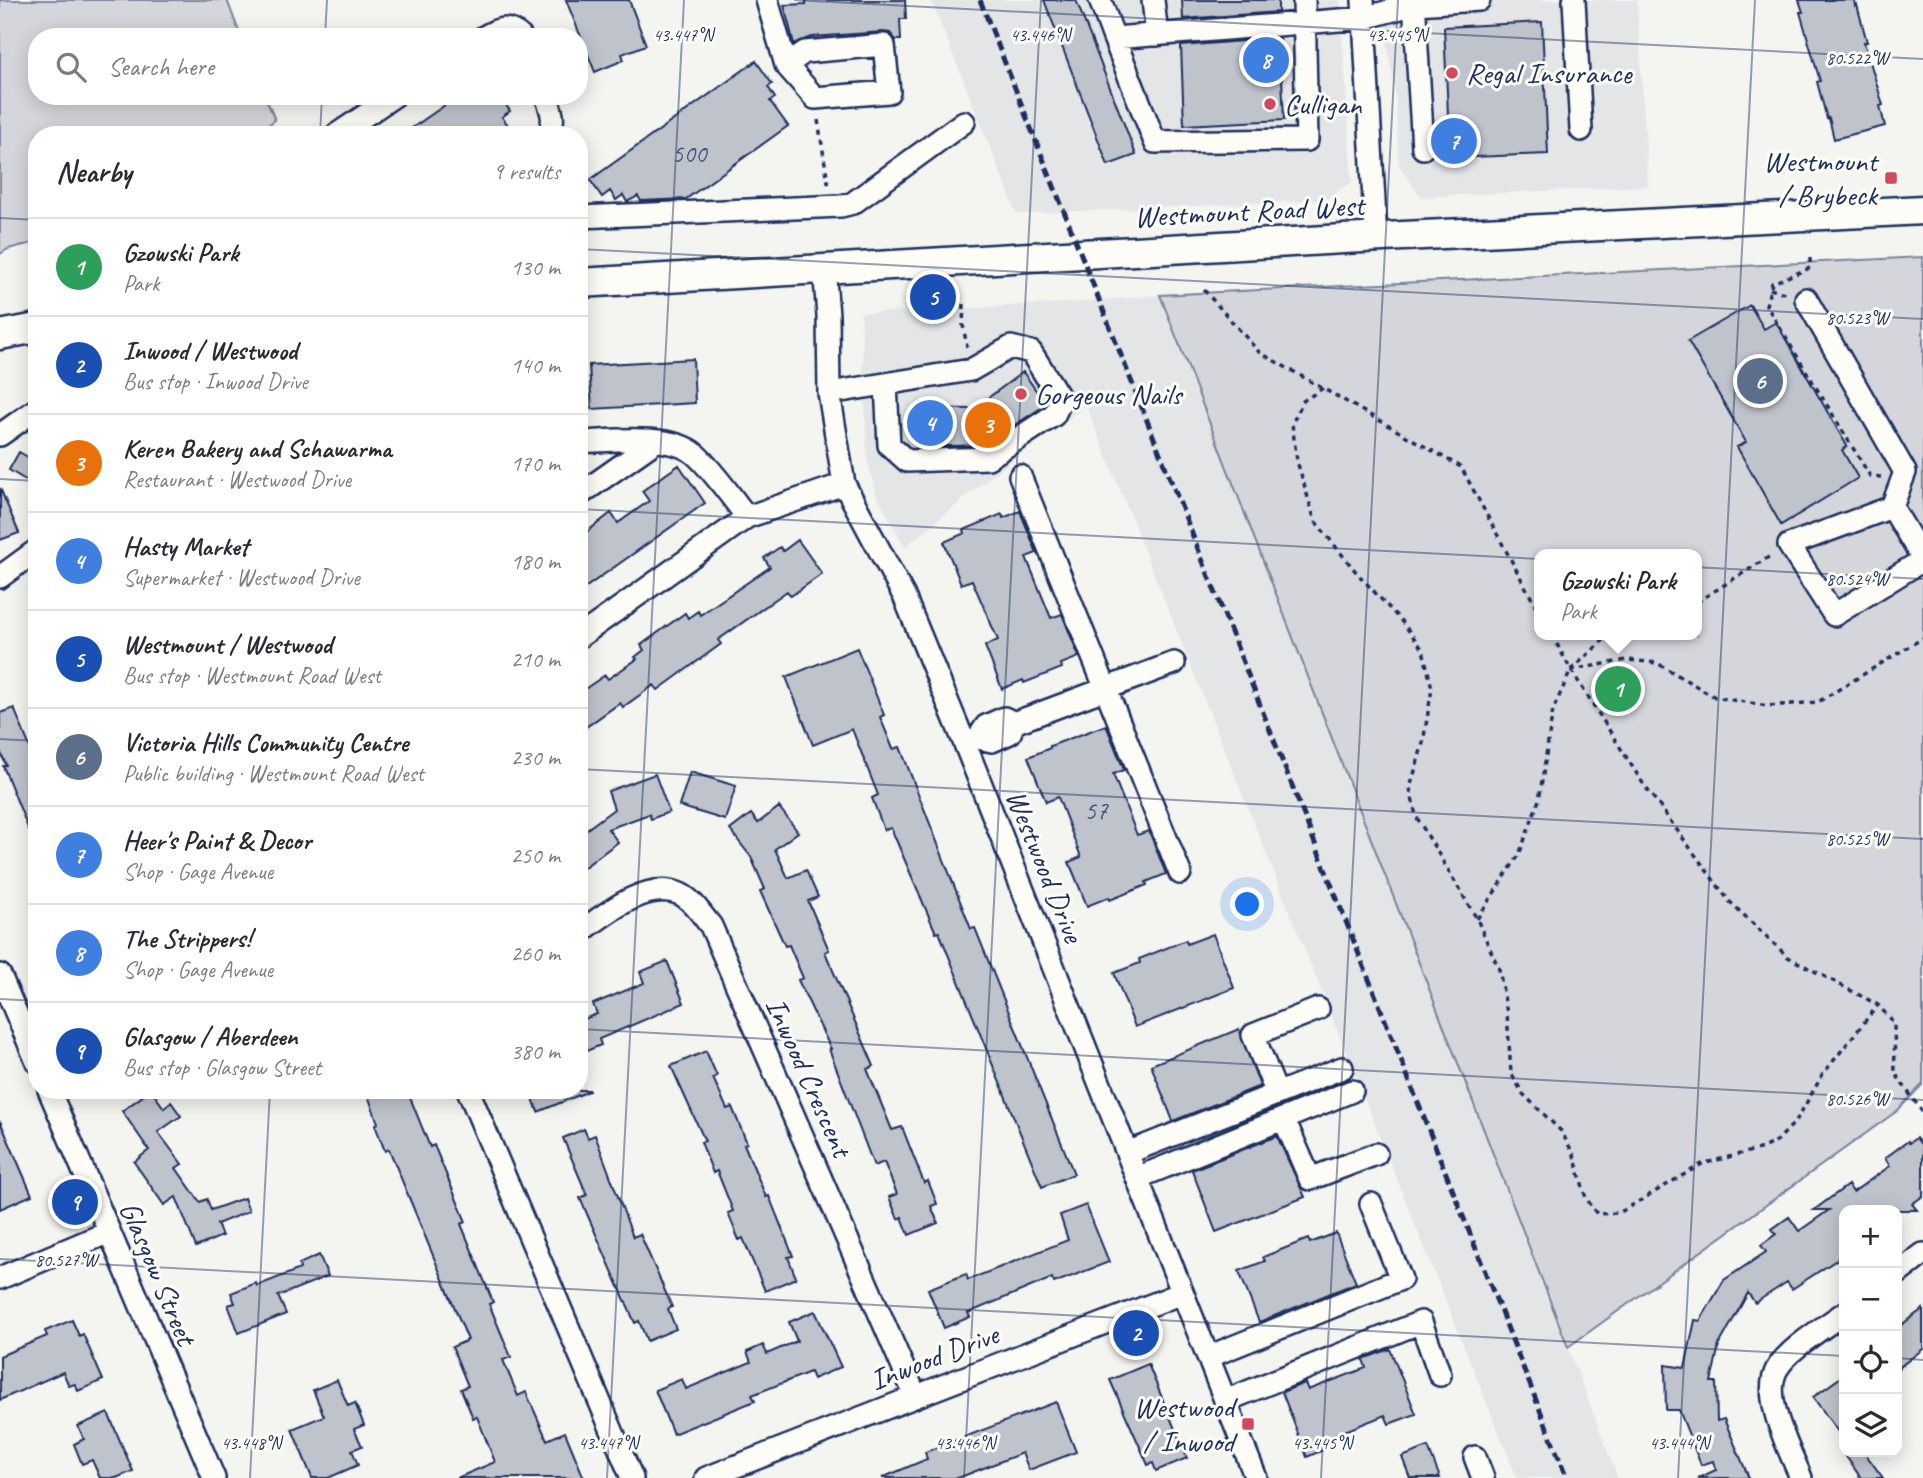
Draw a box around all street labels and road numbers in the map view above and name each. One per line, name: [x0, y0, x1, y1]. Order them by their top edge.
street label: Westmount Road West: [1133, 186, 1368, 236]
street label: Westwood Drive: [997, 784, 1094, 950]
street label: Inwood Crescent: [757, 992, 862, 1165]
street label: Glasgow Street: [111, 1196, 206, 1353]
street label: Inwood Drive: [864, 1314, 1006, 1399]

